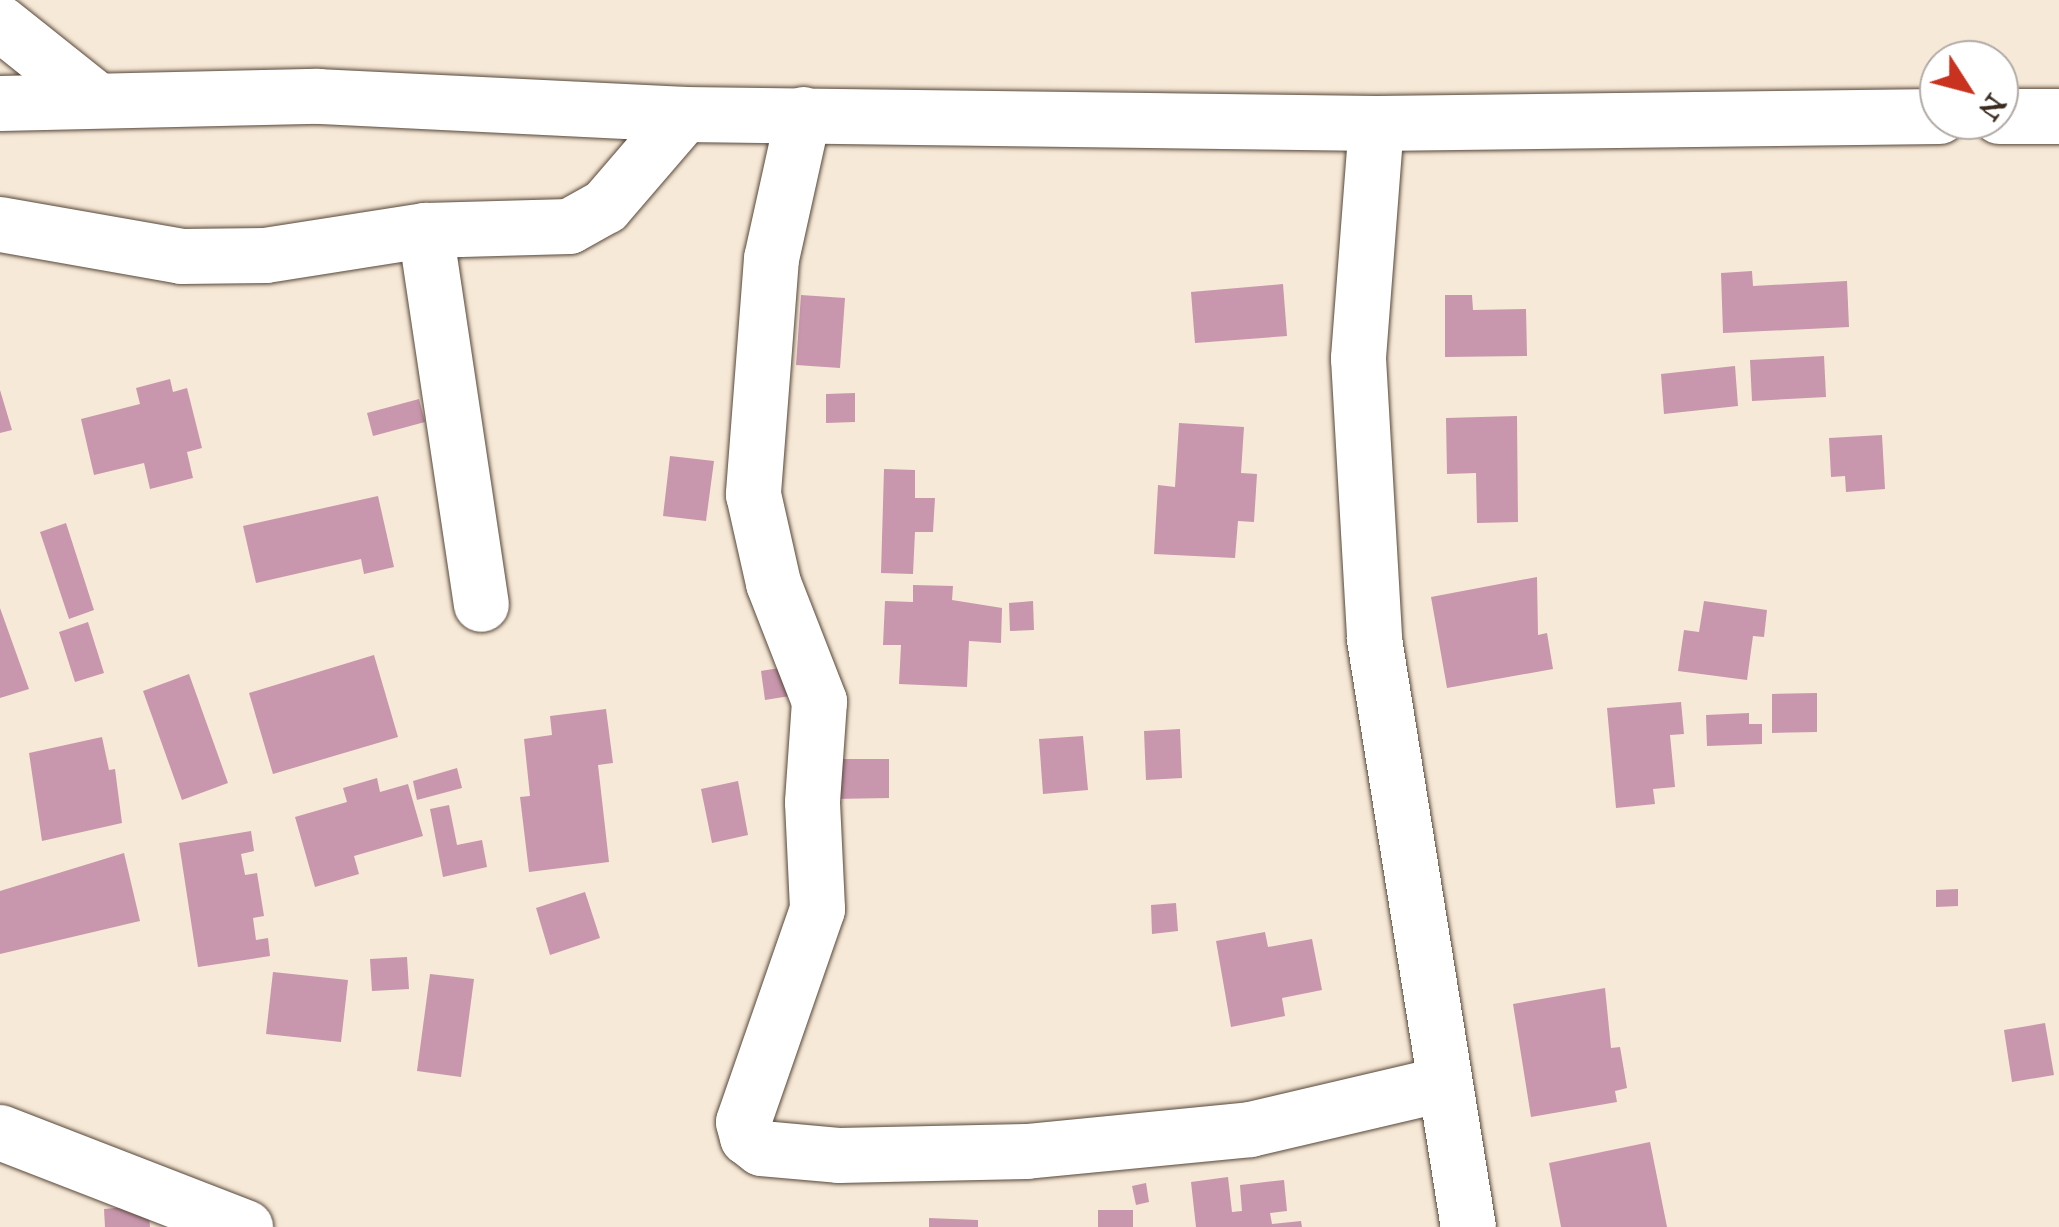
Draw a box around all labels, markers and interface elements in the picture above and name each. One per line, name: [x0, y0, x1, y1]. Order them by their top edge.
north arrow: [1919, 40, 2019, 140]
text: N: [1971, 87, 2013, 127]

